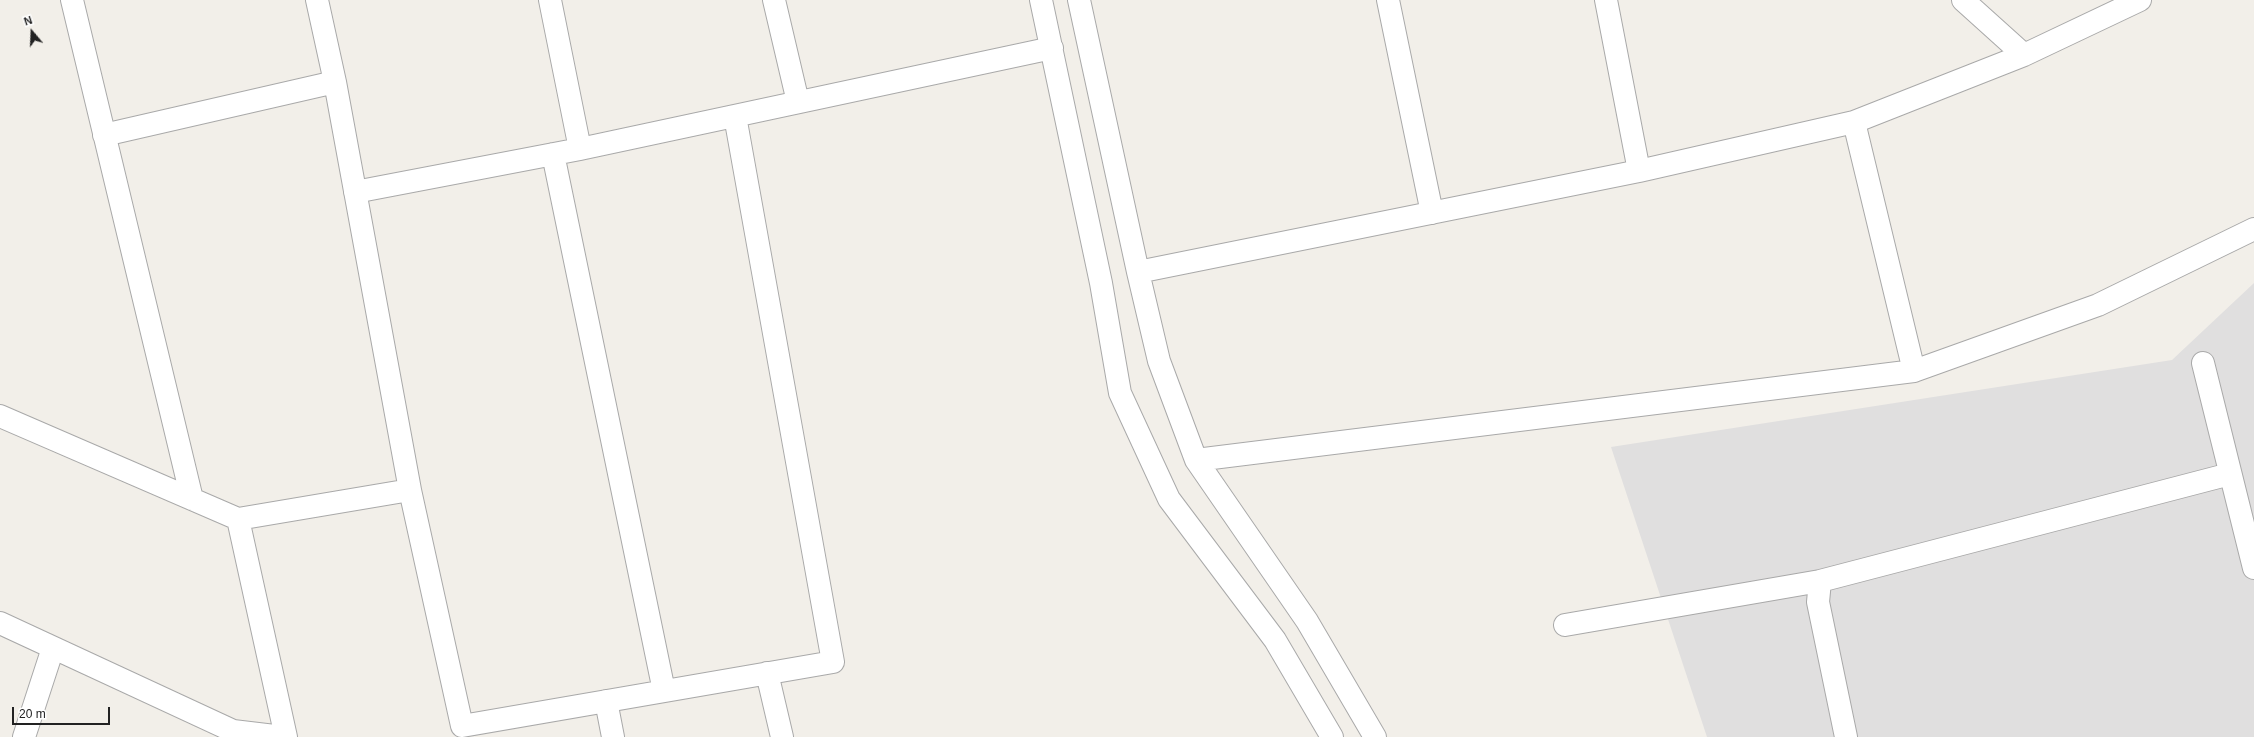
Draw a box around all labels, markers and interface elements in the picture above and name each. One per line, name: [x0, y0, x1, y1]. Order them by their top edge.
north arrow: [12, 12, 52, 52]
text: N: [22, 14, 34, 28]
scale bar: [14, 699, 112, 725]
text: 20 m: [19, 707, 46, 721]

